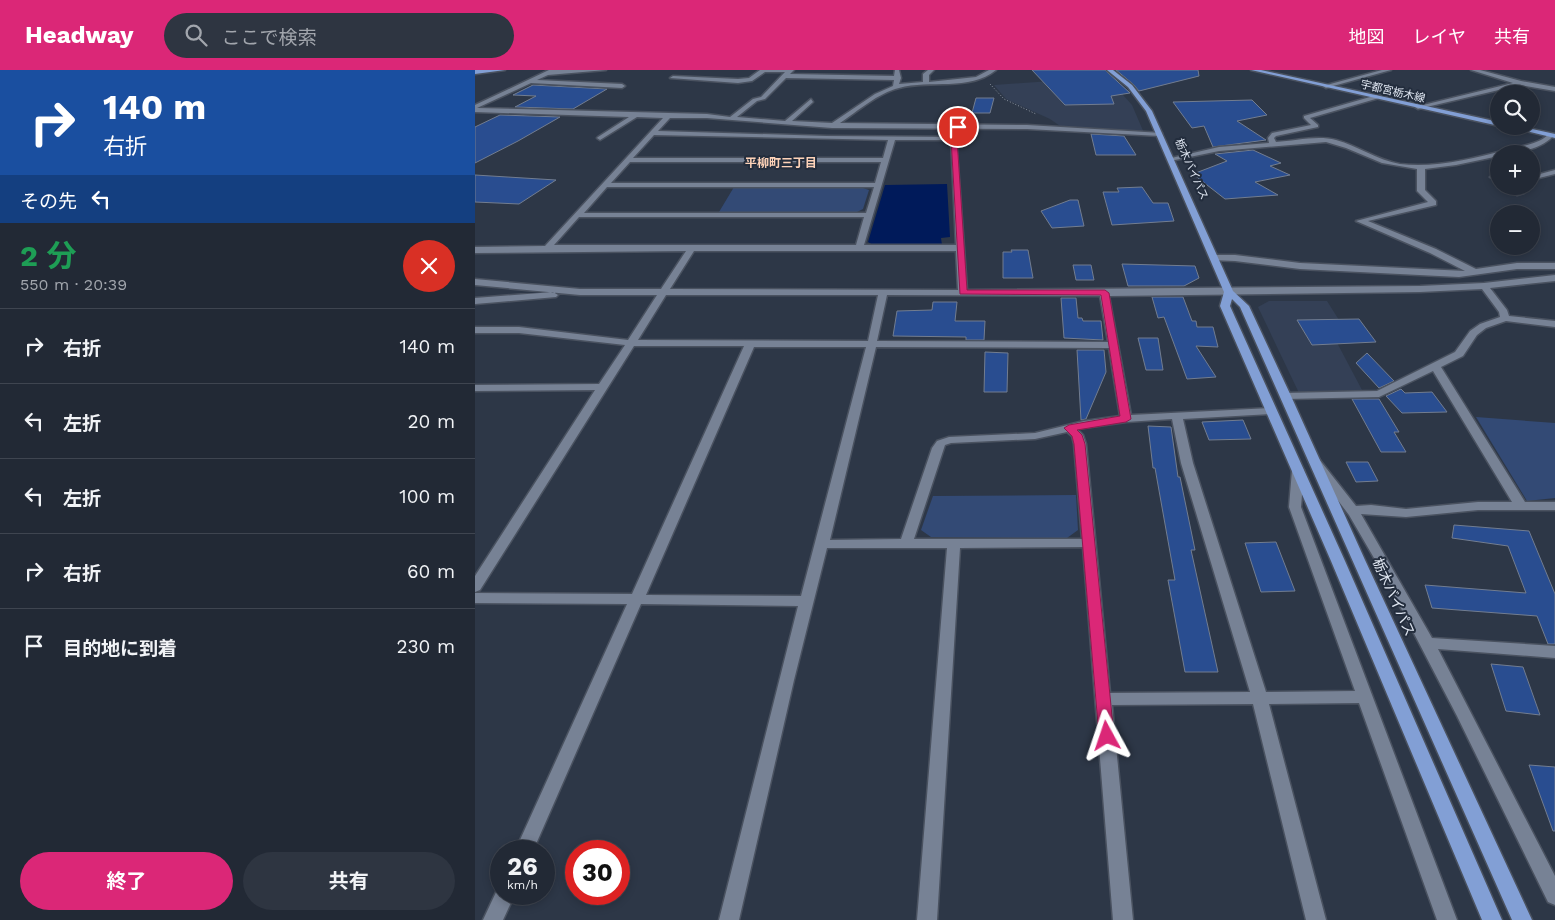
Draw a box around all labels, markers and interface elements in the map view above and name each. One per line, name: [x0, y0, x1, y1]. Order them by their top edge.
search box: [164, 13, 514, 58]
text: Headway: [25, 21, 134, 49]
icon: search: [182, 21, 210, 49]
text: ここで検索: [222, 26, 317, 49]
text: 地図: [1349, 26, 1385, 47]
text: レイヤ: [1413, 26, 1466, 47]
text: 共有: [1494, 26, 1530, 47]
street label: 宇都宮栃木線: [1359, 78, 1427, 105]
map controls: [1490, 85, 1540, 255]
button: search: [1490, 85, 1540, 135]
text: 140 m: [103, 86, 206, 128]
icon: right: [20, 90, 85, 155]
pin: [937, 106, 979, 148]
icon: arrive: [944, 113, 972, 141]
text: 右折: [103, 134, 147, 159]
street label: 栃木バイパス: [1172, 137, 1211, 202]
button: +: [1490, 145, 1540, 195]
district label: 平柳町三丁目: [745, 156, 817, 170]
icon: left: [87, 185, 115, 213]
text: その先: [20, 190, 77, 213]
button: −: [1490, 205, 1540, 255]
text: 2 分: [20, 238, 76, 273]
button: close: [403, 240, 455, 292]
text: 550 m · 20:39: [20, 275, 127, 294]
icon: right: [20, 332, 48, 360]
text: 140 m: [400, 335, 455, 358]
text: 右折: [63, 337, 101, 360]
icon: left: [20, 407, 48, 435]
text: 20 m: [408, 410, 455, 433]
text: 左折: [63, 412, 101, 435]
icon: left: [20, 482, 48, 510]
text: 100 m: [399, 485, 455, 508]
text: 左折: [63, 487, 101, 510]
street label: 栃木バイパス: [1370, 555, 1418, 639]
icon: right: [20, 557, 48, 585]
text: 60 m: [407, 560, 455, 583]
text: 右折: [63, 562, 101, 585]
icon: arrive: [20, 632, 48, 660]
text: 230 m: [396, 635, 455, 658]
text: 目的地に到着: [63, 637, 177, 660]
position arrow: [1080, 709, 1132, 761]
speed limit sign: 30: [565, 840, 630, 905]
button: 終了: [20, 852, 233, 910]
button: 共有: [243, 852, 455, 910]
text: 26: [507, 852, 538, 881]
text: km/h: [507, 878, 538, 892]

